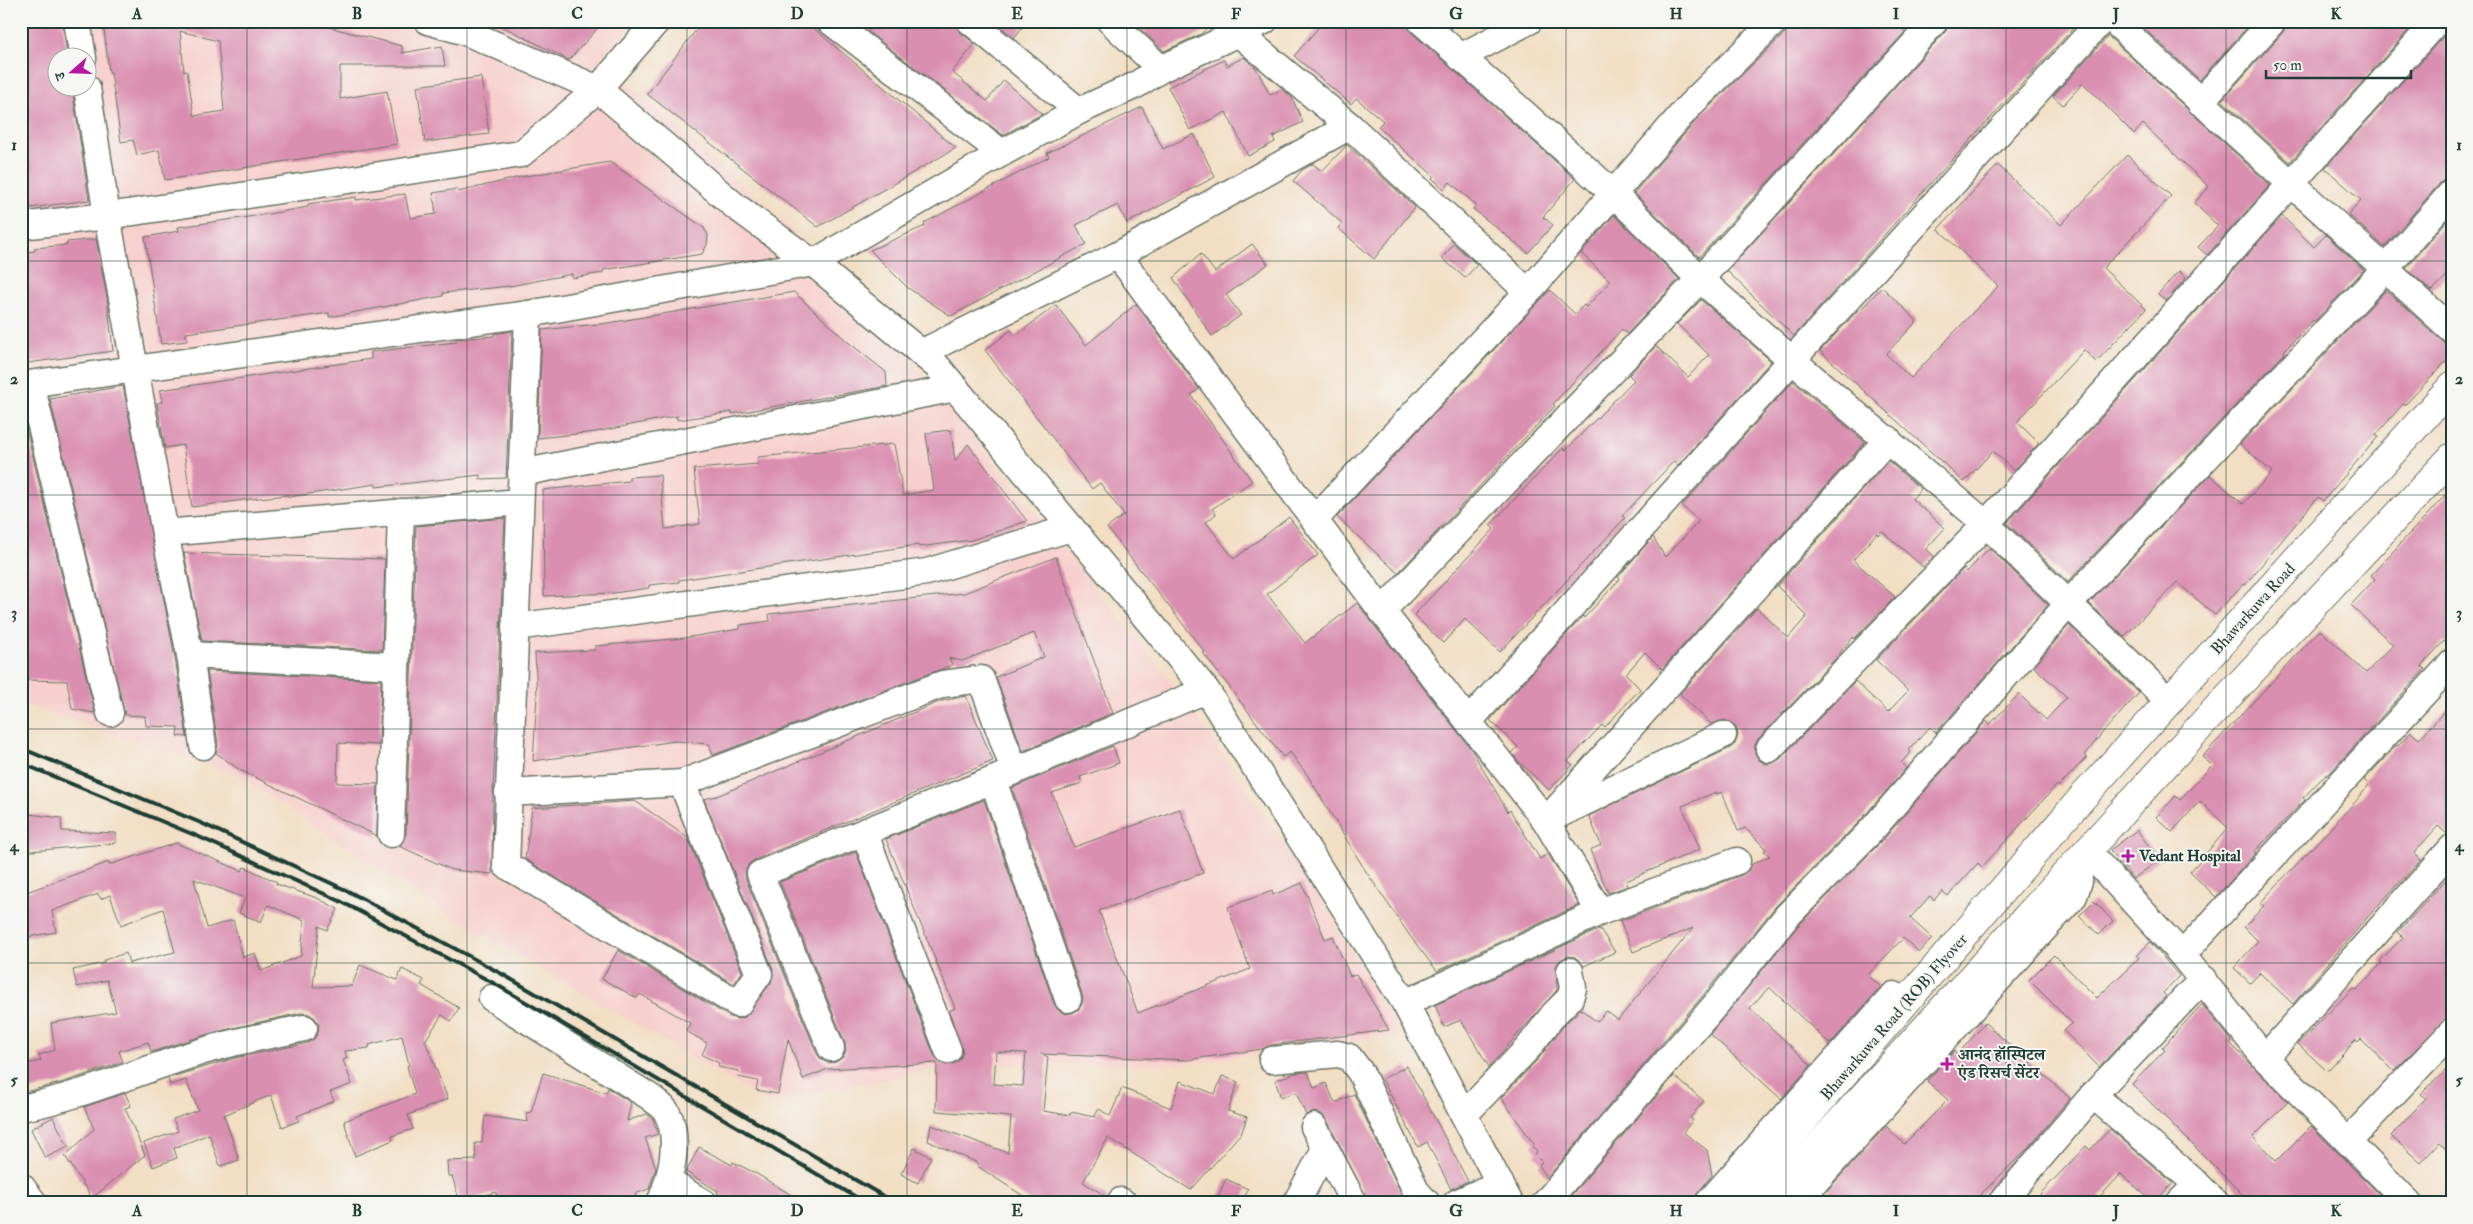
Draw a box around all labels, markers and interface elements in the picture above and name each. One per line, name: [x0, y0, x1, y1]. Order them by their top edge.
text: A: [131, 4, 143, 24]
text: B: [352, 4, 362, 24]
text: C: [571, 4, 583, 24]
text: D: [790, 4, 804, 24]
text: E: [1011, 4, 1023, 24]
text: F: [1231, 4, 1241, 24]
text: G: [1449, 4, 1463, 24]
text: H: [1669, 4, 1683, 24]
text: I: [1893, 4, 1900, 24]
text: J: [2112, 4, 2120, 25]
text: K: [2330, 4, 2342, 24]
north arrow: [48, 48, 98, 98]
scale bar: [2266, 48, 2410, 80]
text: 50 m: [2273, 56, 2302, 75]
text: उ: [51, 69, 70, 83]
text: 1: [11, 135, 17, 155]
text: 1: [2456, 135, 2462, 155]
text: 2: [10, 369, 18, 389]
text: 2: [2455, 369, 2463, 389]
street label: Bhawarkuwa Road: [2207, 559, 2299, 659]
text: 3: [11, 603, 17, 623]
text: 3: [2456, 603, 2462, 623]
text: 4: [9, 836, 20, 856]
text: 4: [2454, 836, 2465, 856]
place label: Vedant Hospital: [2138, 846, 2242, 867]
marker: Vedant Hospital: [2121, 849, 2135, 863]
street label: Bhawarkuwa Road (ROB) Flyover: [1816, 930, 1972, 1104]
place label: आनंद हॉस्पिटल एंड रिसर्च सेंटर: [1957, 1045, 2047, 1083]
marker: आनंद हॉस्पिटल एंड रिसर्च सेंटर: [1940, 1057, 1954, 1071]
text: 5: [10, 1070, 18, 1090]
text: 5: [2455, 1070, 2463, 1090]
text: A: [131, 1201, 143, 1221]
text: B: [352, 1201, 362, 1221]
text: C: [571, 1201, 583, 1221]
text: D: [790, 1201, 804, 1221]
text: E: [1011, 1201, 1023, 1221]
text: F: [1231, 1201, 1241, 1221]
text: G: [1449, 1201, 1463, 1221]
text: H: [1669, 1201, 1683, 1221]
text: I: [1893, 1201, 1900, 1221]
text: J: [2112, 1201, 2120, 1222]
text: K: [2330, 1201, 2342, 1221]

